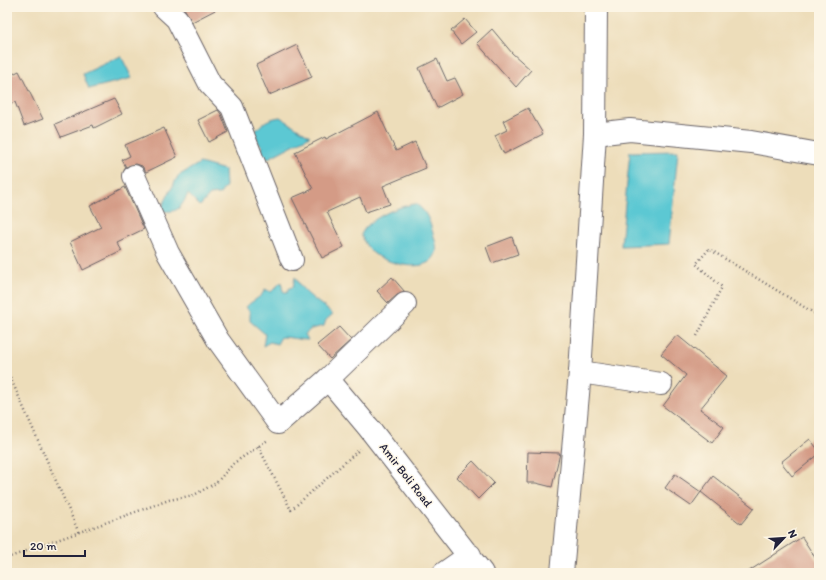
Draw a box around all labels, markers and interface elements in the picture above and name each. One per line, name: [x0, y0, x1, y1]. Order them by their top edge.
street label: Amir Boli Road: [377, 440, 435, 510]
north arrow: [764, 518, 804, 558]
text: N: [785, 528, 800, 540]
scale bar: [24, 532, 85, 558]
text: 20 m: [30, 539, 57, 553]

